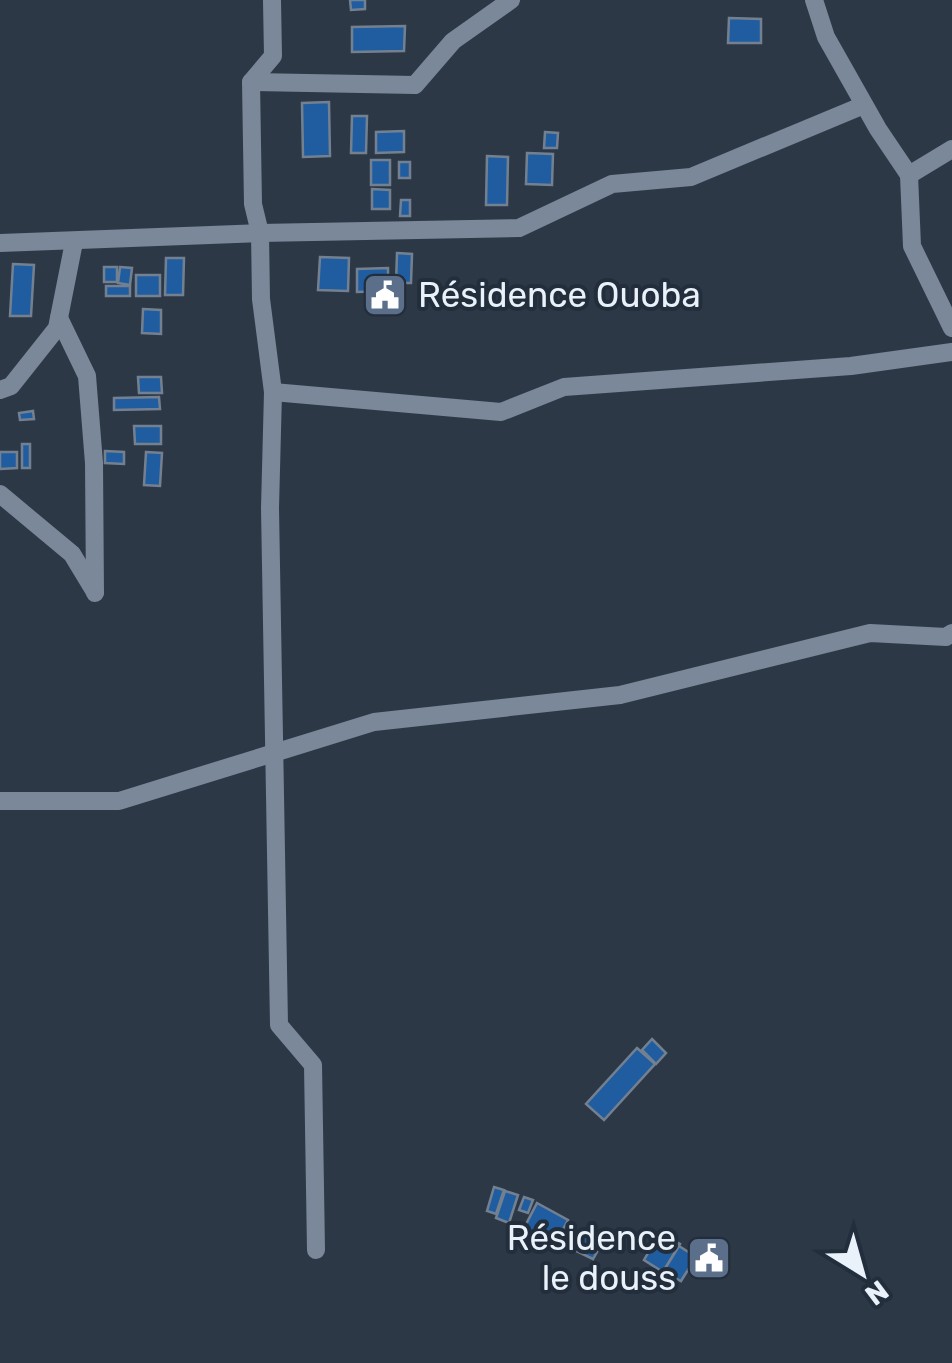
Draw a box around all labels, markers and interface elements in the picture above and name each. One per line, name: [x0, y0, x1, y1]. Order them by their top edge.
public building icon: Résidence Ouoba: [362, 272, 408, 318]
place label: Résidence Ouoba: [418, 274, 701, 316]
place label: Résidence le douss: [507, 1217, 676, 1299]
north arrow: [812, 1223, 912, 1323]
public building icon: Résidence le douss: [686, 1235, 732, 1281]
text: N: [859, 1273, 895, 1312]

